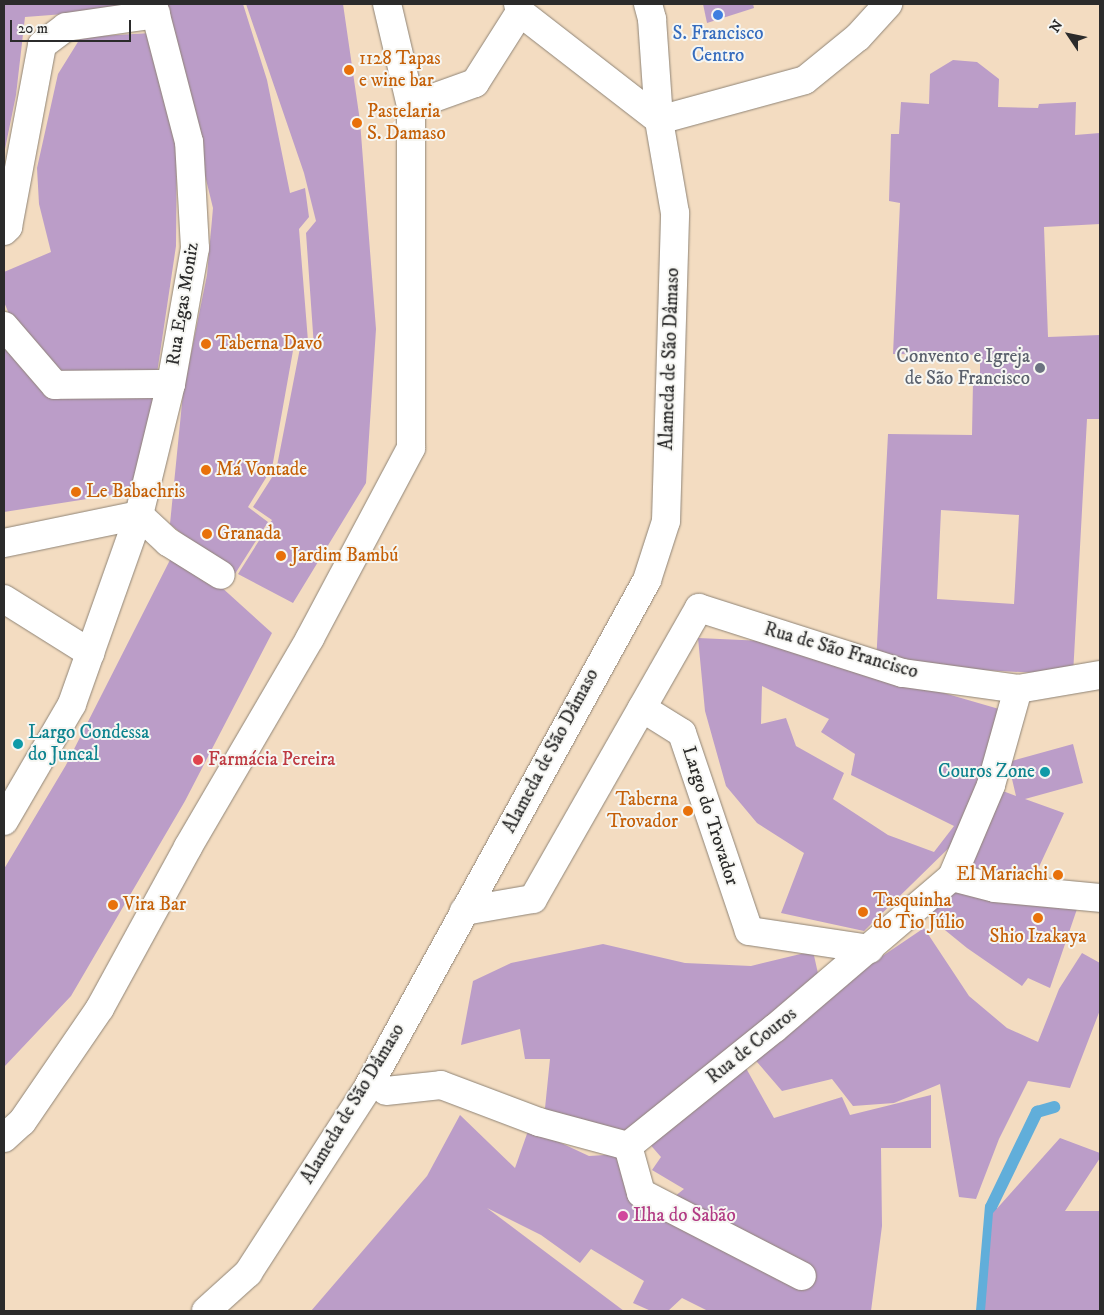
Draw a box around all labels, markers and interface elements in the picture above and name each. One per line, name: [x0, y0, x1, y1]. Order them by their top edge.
marker: S. Francisco Centro: [712, 9, 724, 21]
scale bar: [12, 10, 134, 42]
north arrow: [1044, 10, 1094, 60]
text: N: [1046, 17, 1067, 36]
text: 20 m: [18, 19, 48, 38]
place label: S. Francisco Centro: [672, 23, 764, 67]
place label: 1128 Tapas e wine bar: [359, 48, 441, 92]
marker: 1128 Tapas e wine bar: [343, 64, 355, 76]
place label: Pastelaria S. Damaso: [367, 101, 446, 145]
marker: Pastelaria S. Damaso: [351, 117, 363, 129]
street label: Rua Egas Moniz: [162, 241, 204, 367]
street label: Alameda de São Dâmaso: [655, 267, 685, 451]
place label: Taberna Davó: [216, 333, 322, 355]
marker: Taberna Davó: [200, 338, 212, 350]
place label: Convento e Igreja de São Francisco: [896, 346, 1030, 390]
marker: Convento e Igreja de São Francisco: [1034, 362, 1046, 374]
place label: Má Vontade: [216, 459, 307, 481]
marker: Má Vontade: [200, 464, 212, 476]
place label: Le Babachris: [86, 481, 185, 503]
marker: Le Babachris: [70, 486, 82, 498]
place label: Granada: [217, 523, 281, 545]
marker: Granada: [201, 528, 213, 540]
place label: Jardim Bambú: [291, 545, 398, 567]
marker: Jardim Bambú: [275, 550, 287, 562]
street label: Rua de São Francisco: [761, 618, 921, 684]
street label: Alameda de São Dâmaso: [498, 665, 604, 837]
place label: Largo Condessa do Juncal: [28, 722, 149, 766]
marker: Largo Condessa do Juncal: [12, 738, 24, 750]
street label: Largo do Trovador: [677, 743, 743, 889]
place label: Farmácia Pereira: [208, 749, 335, 771]
marker: Farmácia Pereira: [192, 754, 204, 766]
place label: Couros Zone: [938, 761, 1035, 783]
marker: Couros Zone: [1039, 766, 1051, 778]
place label: Taberna Trovador: [607, 789, 678, 833]
marker: Taberna Trovador: [682, 805, 694, 817]
place label: El Mariachi: [956, 864, 1048, 886]
marker: El Mariachi: [1052, 869, 1064, 881]
place label: Tasquinha do Tio Júlio: [873, 890, 965, 934]
place label: Vira Bar: [123, 894, 186, 916]
marker: Vira Bar: [107, 899, 119, 911]
marker: Tasquinha do Tio Júlio: [857, 906, 869, 918]
marker: Shio Izakaya: [1032, 912, 1044, 924]
place label: Shio Izakaya: [990, 926, 1086, 948]
street label: Rua de Couros: [702, 1003, 802, 1089]
street label: Alameda de São Dâmaso: [296, 1020, 410, 1188]
place label: Ilha do Sabão: [633, 1205, 736, 1227]
marker: Ilha do Sabão: [617, 1210, 629, 1222]

